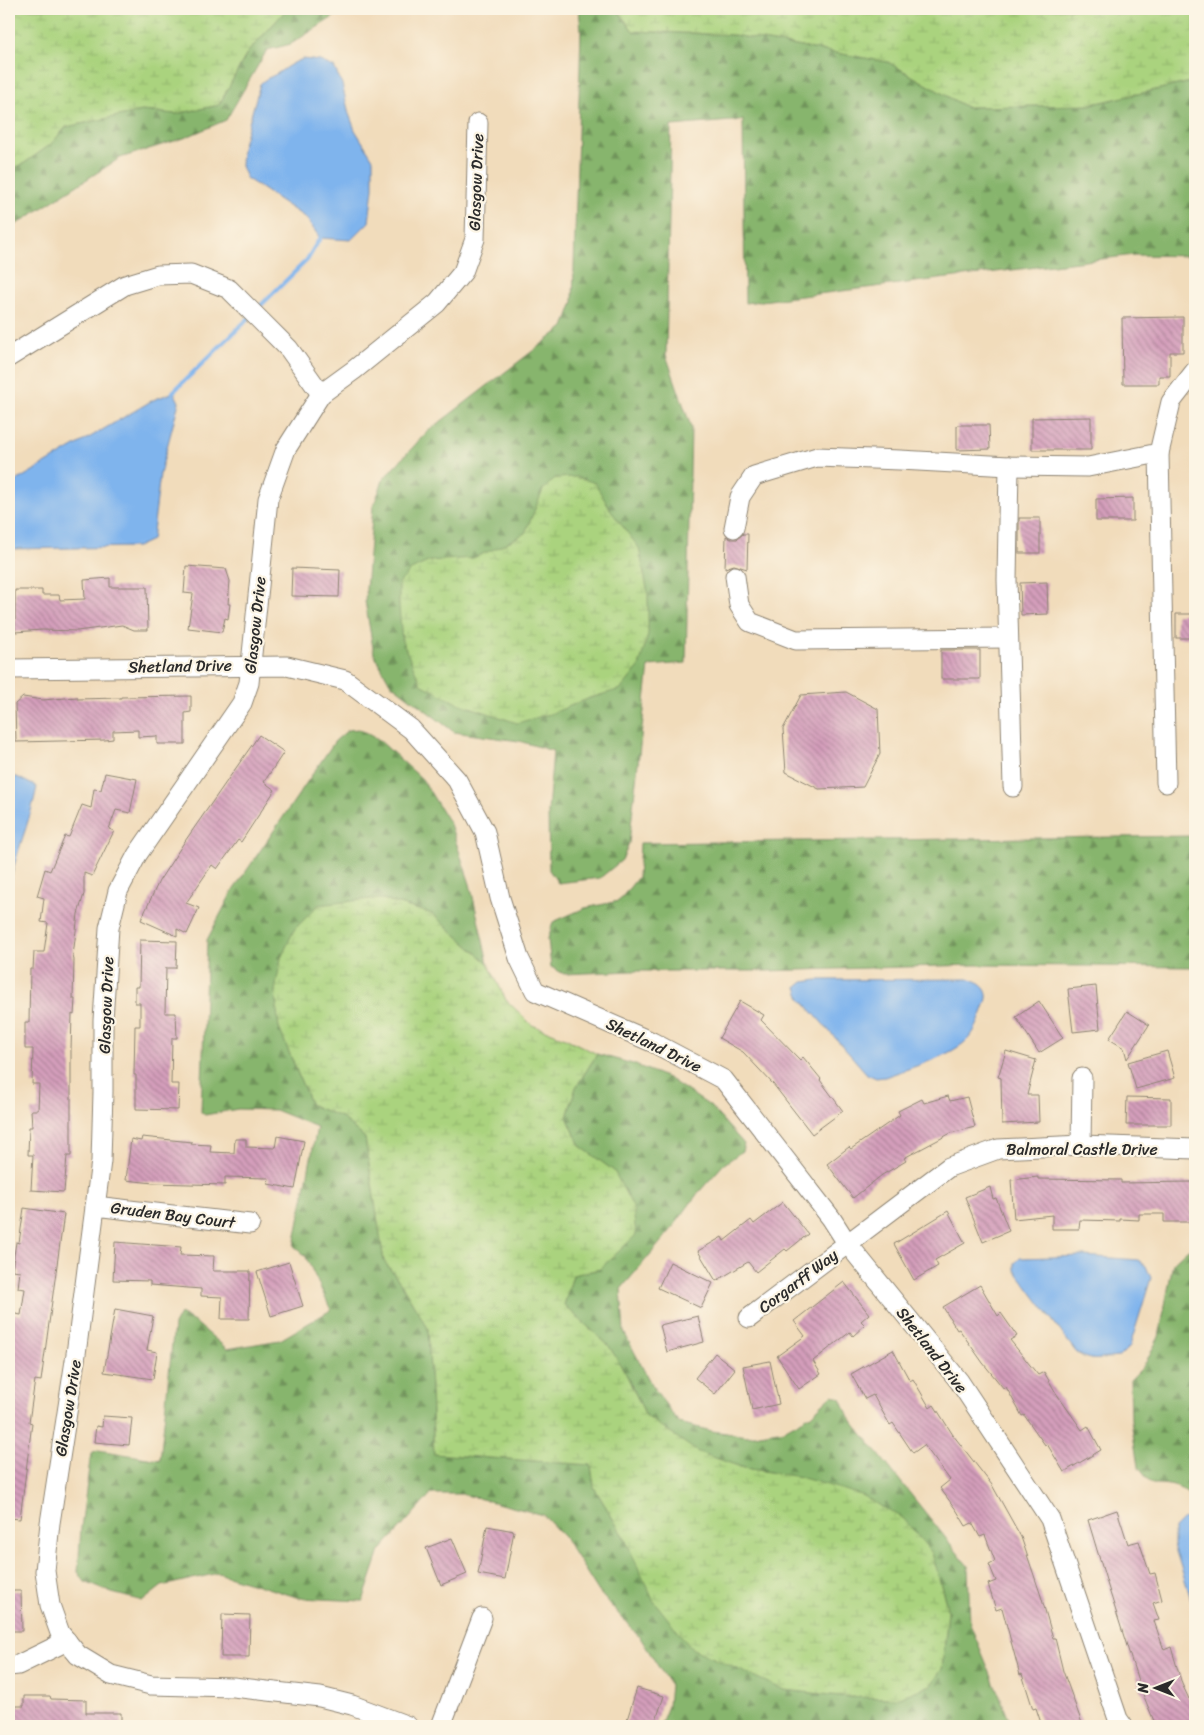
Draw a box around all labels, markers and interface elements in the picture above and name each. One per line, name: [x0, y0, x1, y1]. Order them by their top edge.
street label: Glasgow Drive: [460, 133, 492, 231]
street label: Glasgow Drive: [235, 575, 275, 675]
street label: Shetland Drive: [128, 651, 232, 681]
street label: Glasgow Drive: [90, 956, 122, 1054]
street label: Shetland Drive: [601, 1009, 707, 1081]
street label: Balmoral Castle Drive: [1006, 1135, 1158, 1164]
street label: Gruden Bay Court: [109, 1193, 237, 1237]
street label: Corgarff Way: [752, 1241, 845, 1321]
street label: Shetland Drive: [889, 1300, 975, 1400]
street label: Glasgow Drive: [46, 1358, 90, 1458]
north arrow: [1132, 1662, 1182, 1712]
text: N: [1131, 1683, 1156, 1694]

